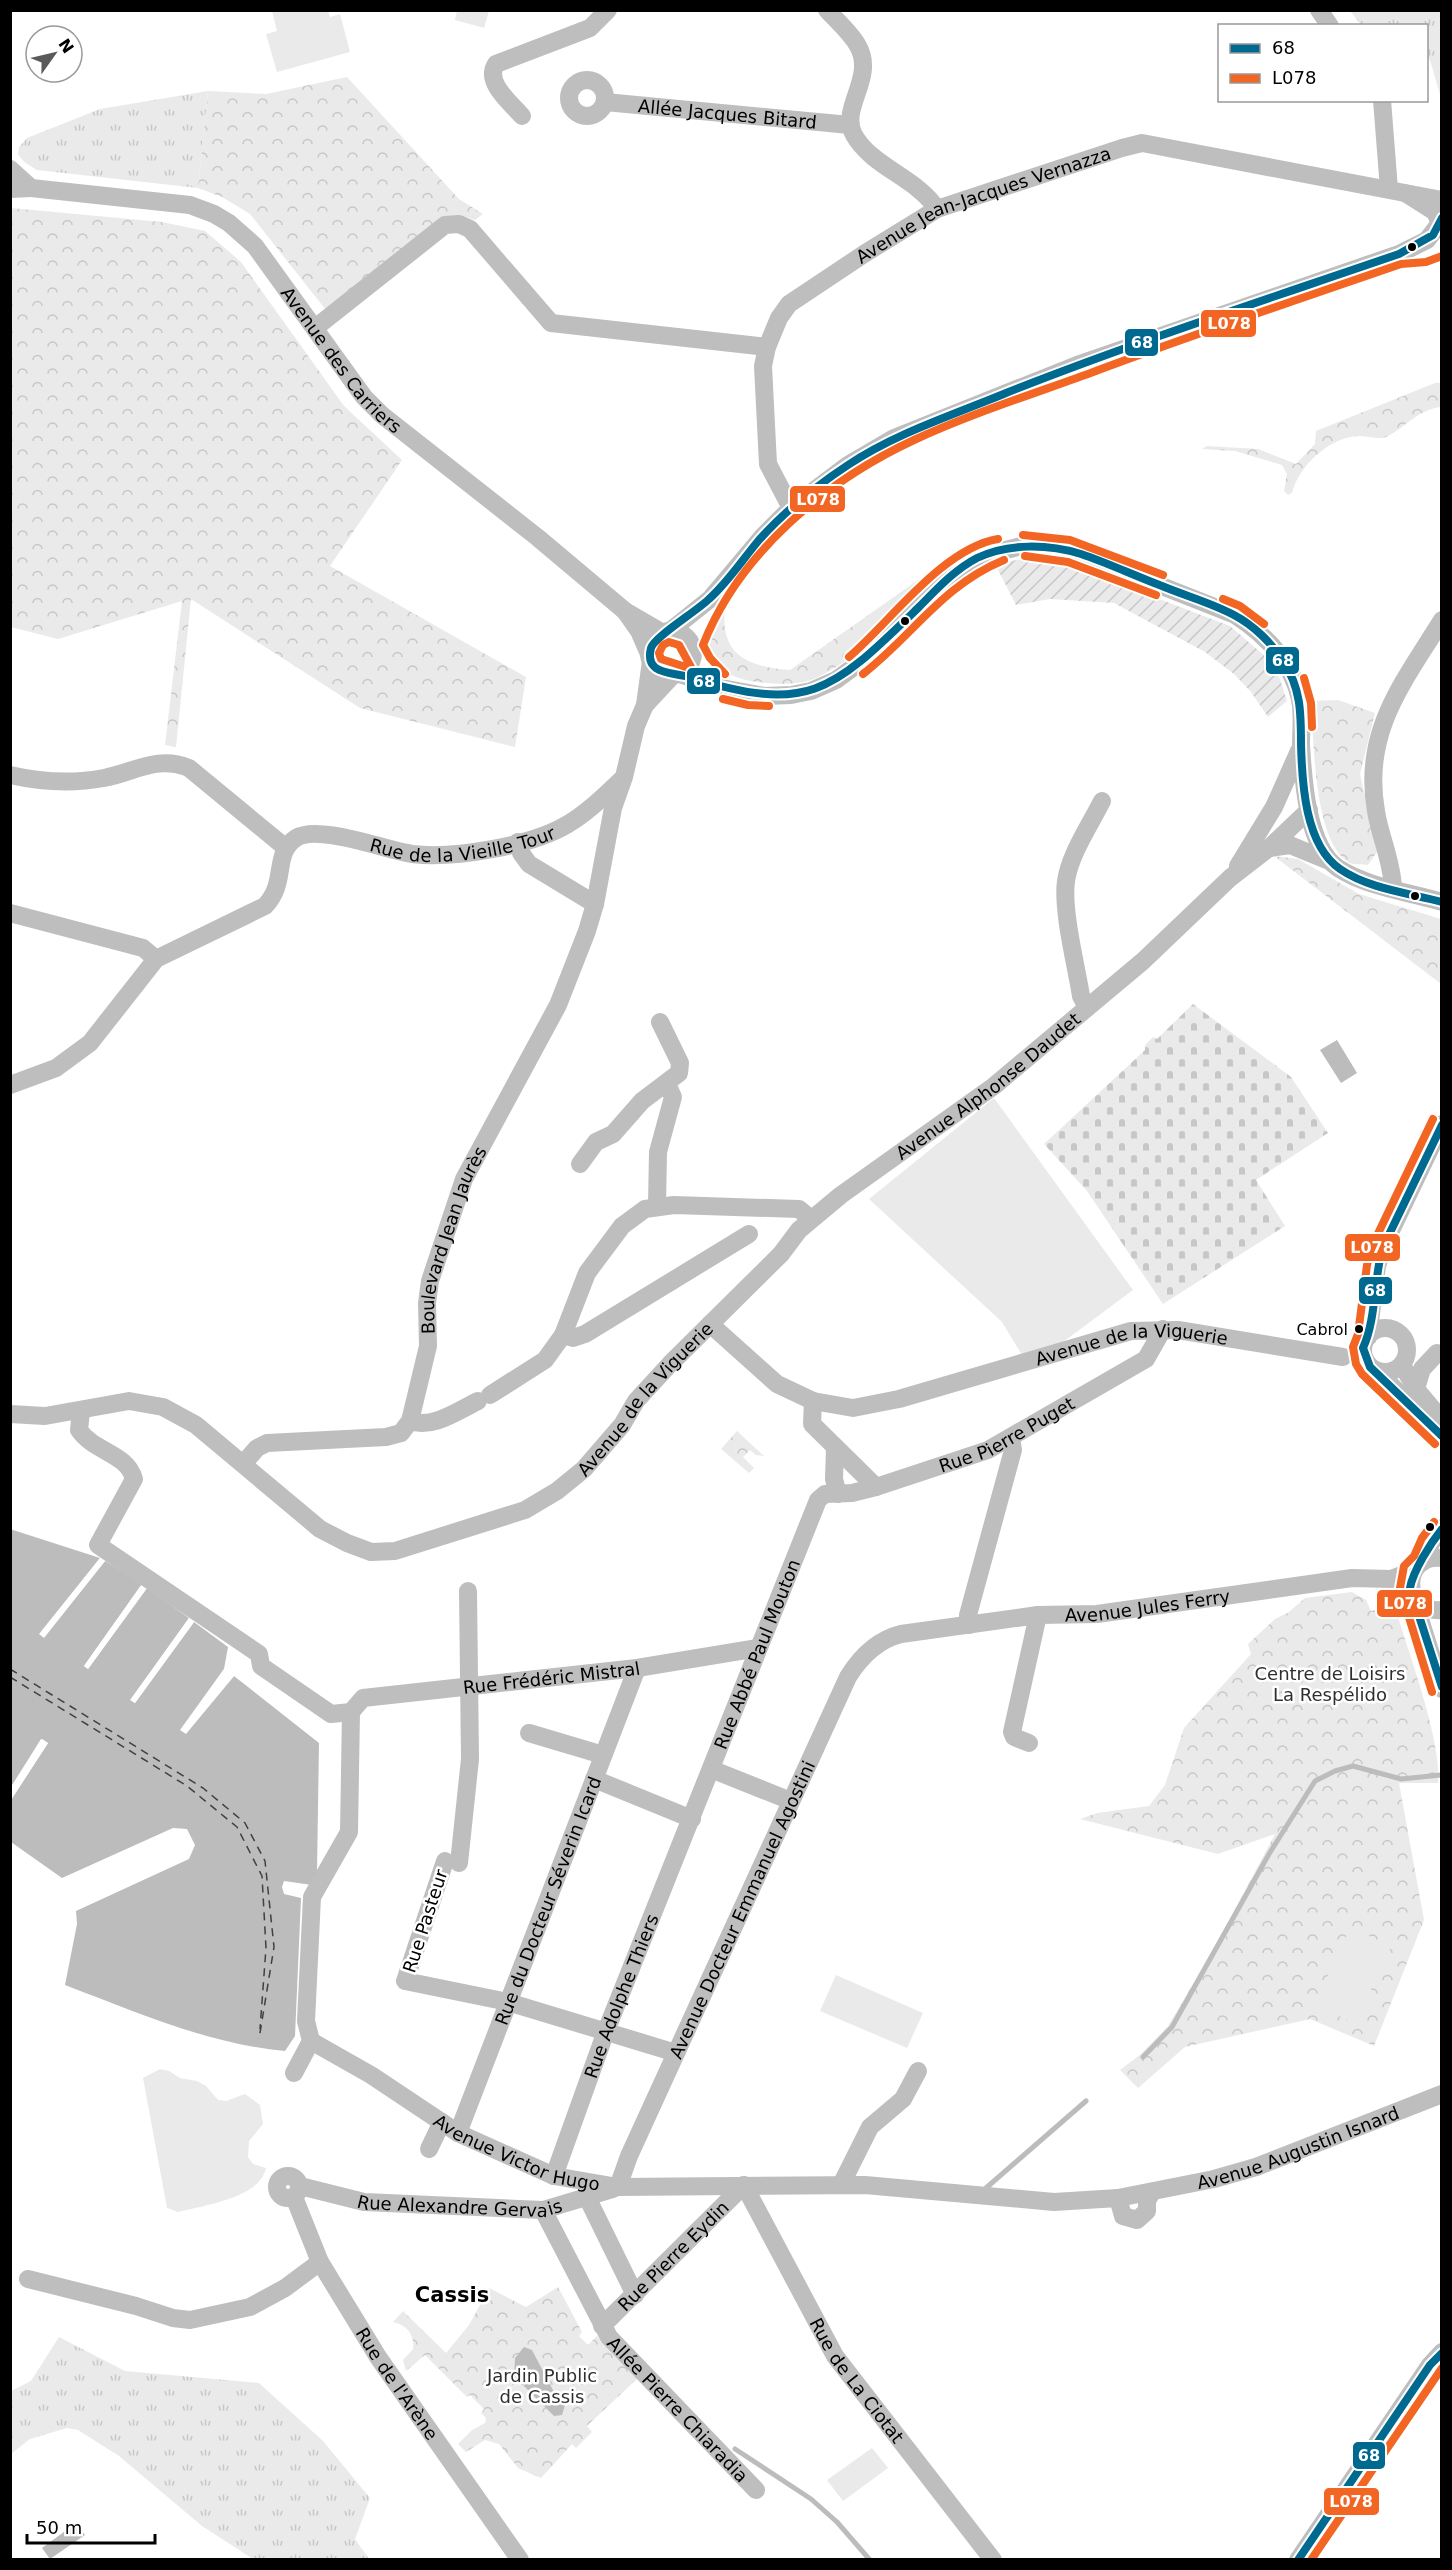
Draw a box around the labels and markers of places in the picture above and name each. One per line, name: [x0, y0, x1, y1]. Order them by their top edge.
unlabelled marker: [1406, 241, 1418, 253]
unlabelled marker: [899, 615, 911, 627]
unlabelled marker: [1409, 890, 1421, 902]
place label: Cabrol: [1296, 1320, 1348, 1339]
marker: Cabrol: [1353, 1323, 1365, 1335]
unlabelled marker: [1424, 1521, 1436, 1533]

